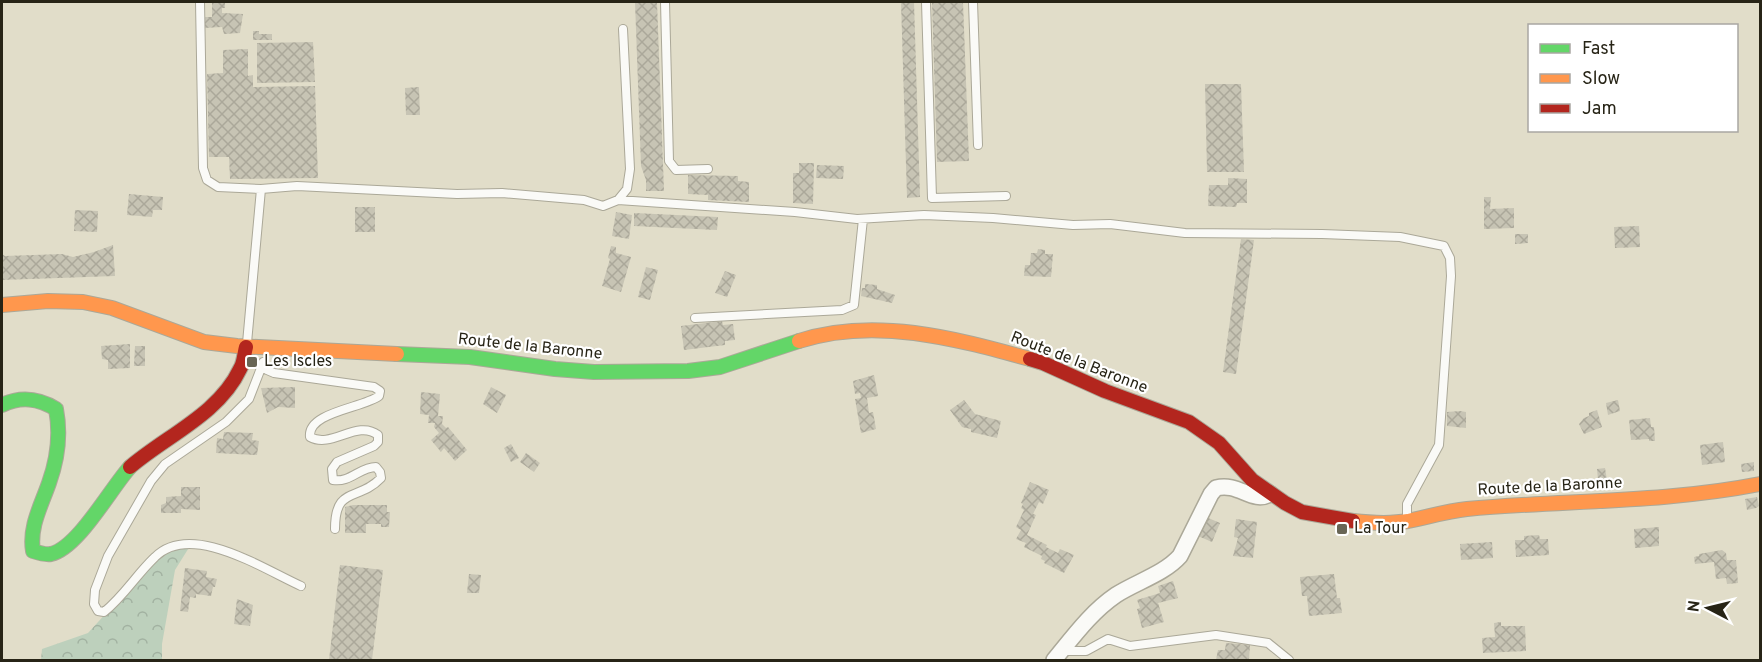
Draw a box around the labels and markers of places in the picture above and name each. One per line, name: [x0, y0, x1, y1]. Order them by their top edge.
place label: Les Iscles: [264, 352, 332, 372]
marker: Les Iscles: [245, 355, 259, 369]
place label: La Tour: [1354, 519, 1407, 539]
marker: La Tour: [1335, 522, 1349, 536]

